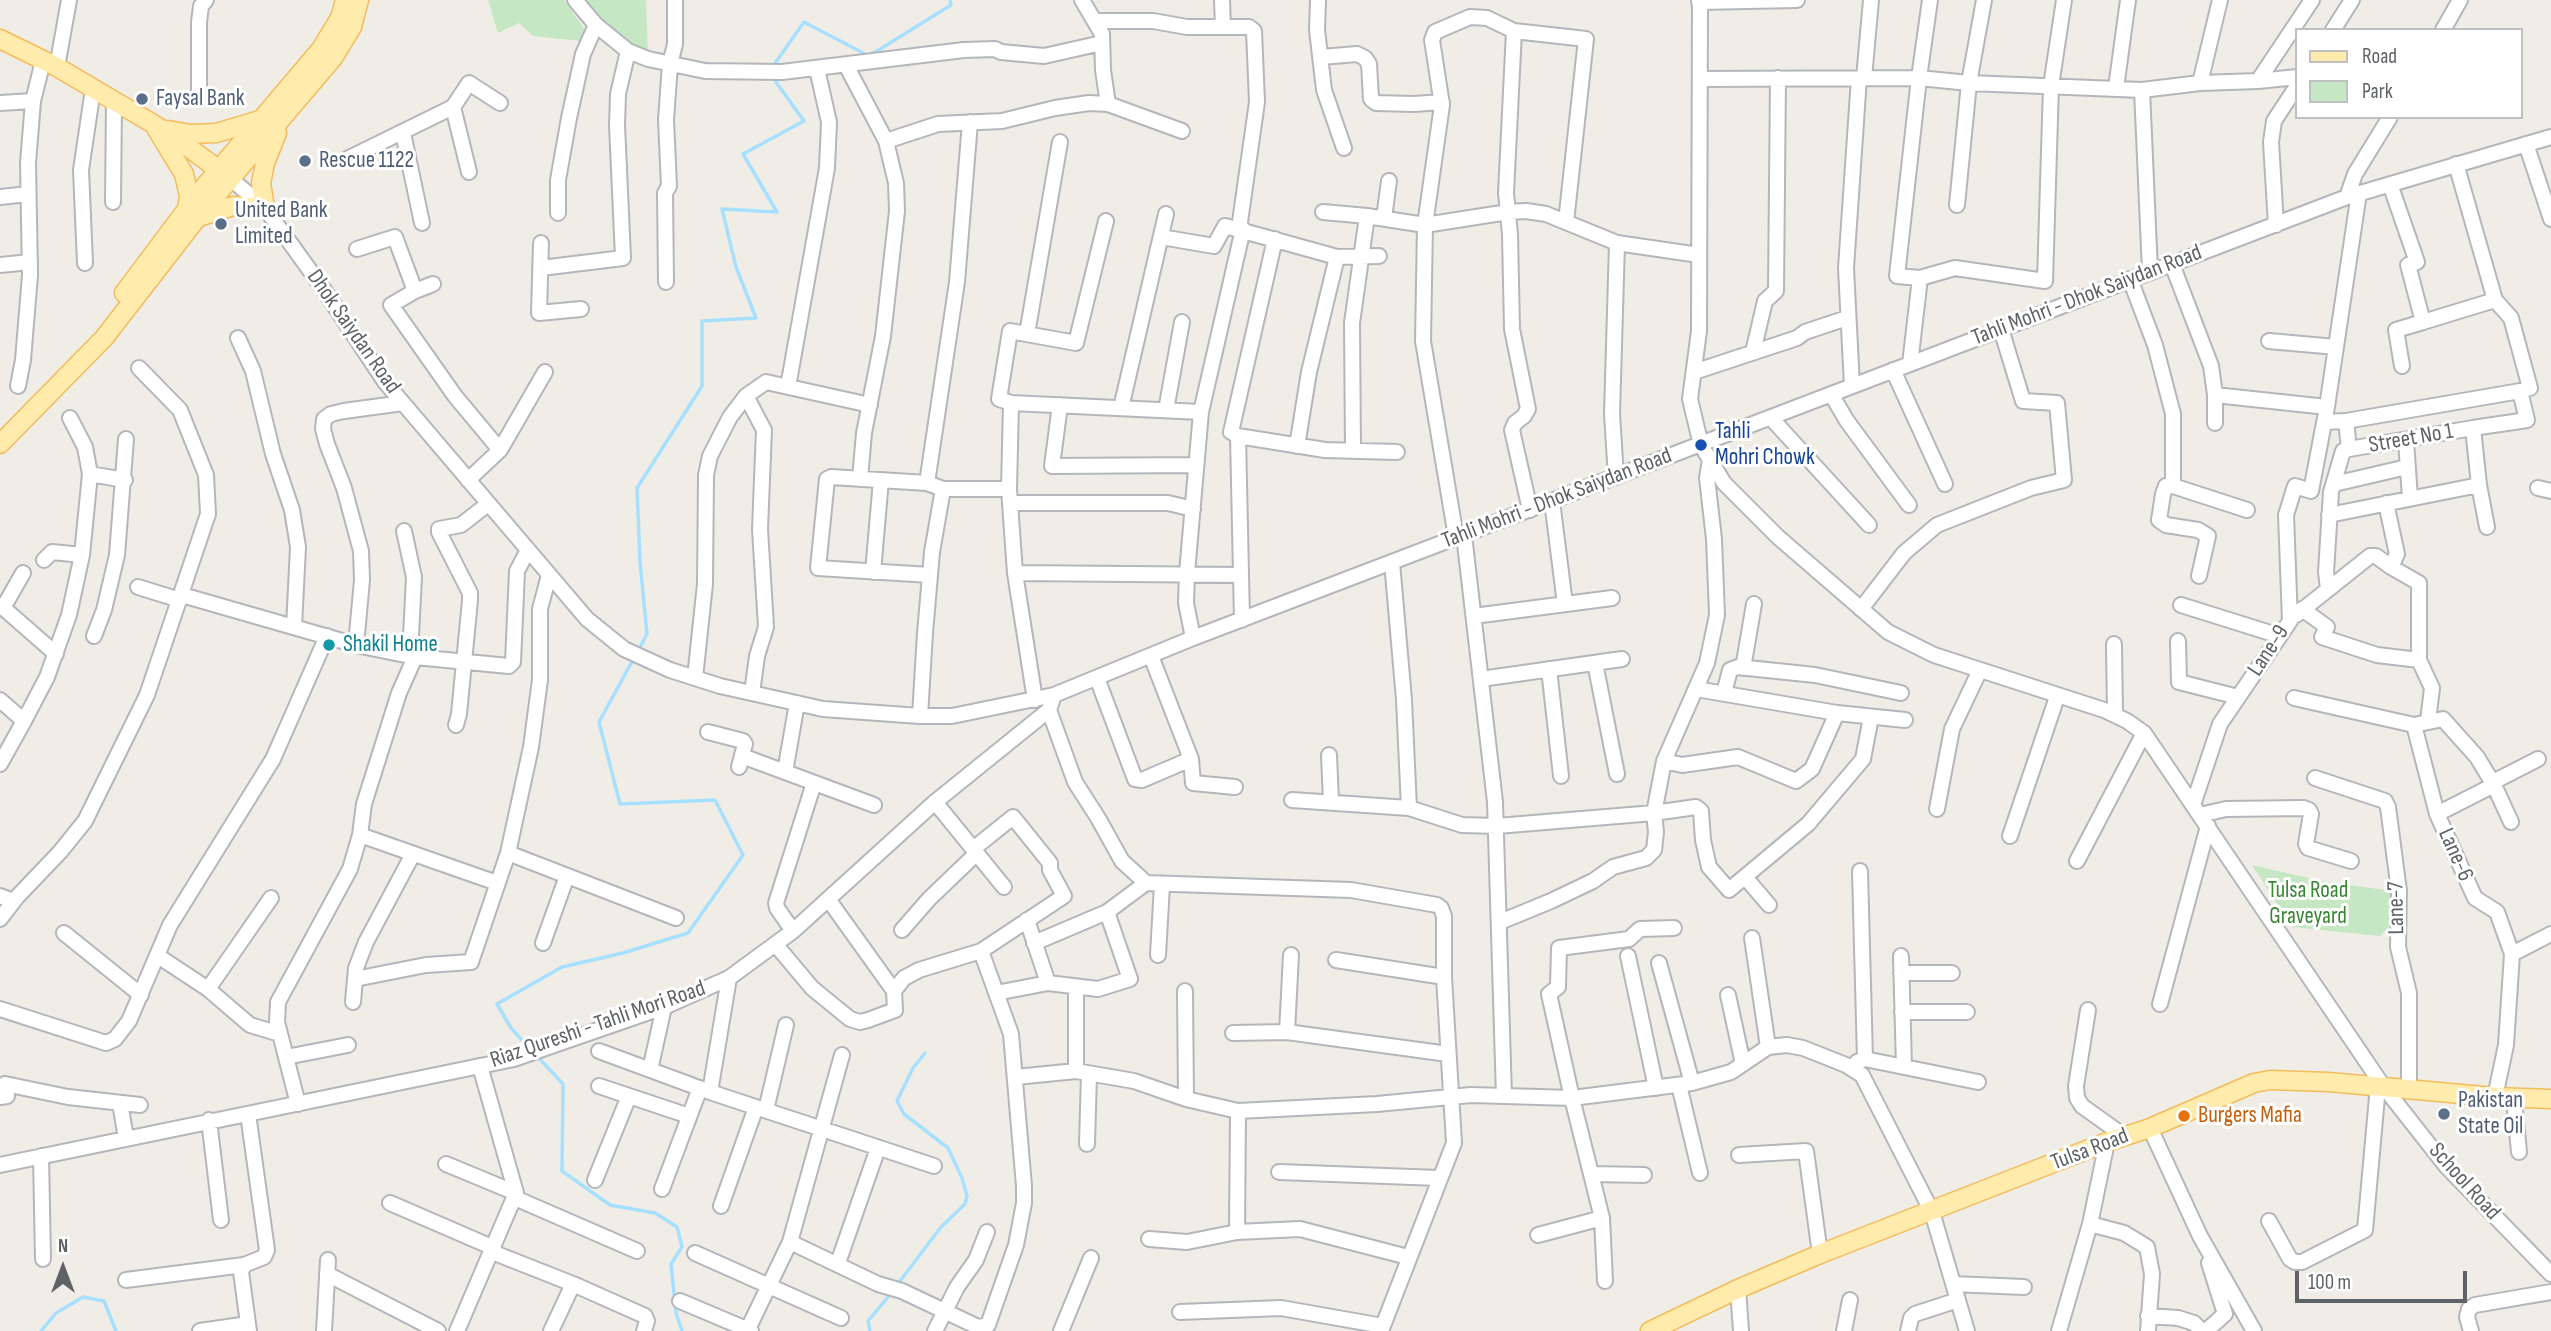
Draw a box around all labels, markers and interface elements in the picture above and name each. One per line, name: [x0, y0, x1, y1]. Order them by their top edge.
legend: [2296, 28, 2523, 119]
text: Road: [2362, 44, 2397, 69]
text: Park: [2362, 79, 2393, 104]
place label: Faysal Bank: [156, 85, 245, 113]
marker: Faysal Bank: [134, 91, 150, 107]
place label: Rescue 1122: [319, 147, 414, 175]
marker: Rescue 1122: [297, 153, 313, 169]
place label: United Bank Limited: [235, 197, 328, 251]
marker: United Bank Limited: [213, 216, 229, 232]
street label: Tahli Mohri - Dhok Saiydan Road: [1968, 239, 2206, 353]
street label: Dhok Saiydan Road: [300, 265, 406, 399]
place label: Tahli Mohri Chowk: [1715, 418, 1815, 472]
street label: Street No 1: [2367, 418, 2455, 460]
marker: Tahli Mohri Chowk: [1693, 437, 1709, 453]
street label: Tahli Mohri - Dhok Saiydan Road: [1438, 442, 1676, 556]
street label: Lane-9: [2242, 620, 2296, 682]
place label: Shakil Home: [343, 631, 438, 659]
marker: Shakil Home: [321, 637, 337, 653]
street label: Lane-6: [2431, 824, 2479, 886]
park label: Tulsa Road Graveyard: [2268, 877, 2348, 931]
street label: Lane-7: [2383, 881, 2411, 935]
street label: Riaz Qureshi - Tahli Mori Road: [487, 975, 709, 1075]
place label: Pakistan State Oil: [2458, 1087, 2523, 1141]
place label: Burgers Mafia: [2198, 1102, 2302, 1130]
marker: Pakistan State Oil: [2436, 1106, 2452, 1122]
marker: Burgers Mafia: [2176, 1108, 2192, 1124]
street label: Tulsa Road: [2047, 1123, 2133, 1177]
street label: School Road: [2422, 1138, 2506, 1226]
north arrow: [28, 1233, 98, 1303]
text: N: [58, 1235, 68, 1258]
scale bar: [2299, 1258, 2470, 1302]
text: 100 m: [2308, 1270, 2351, 1295]

